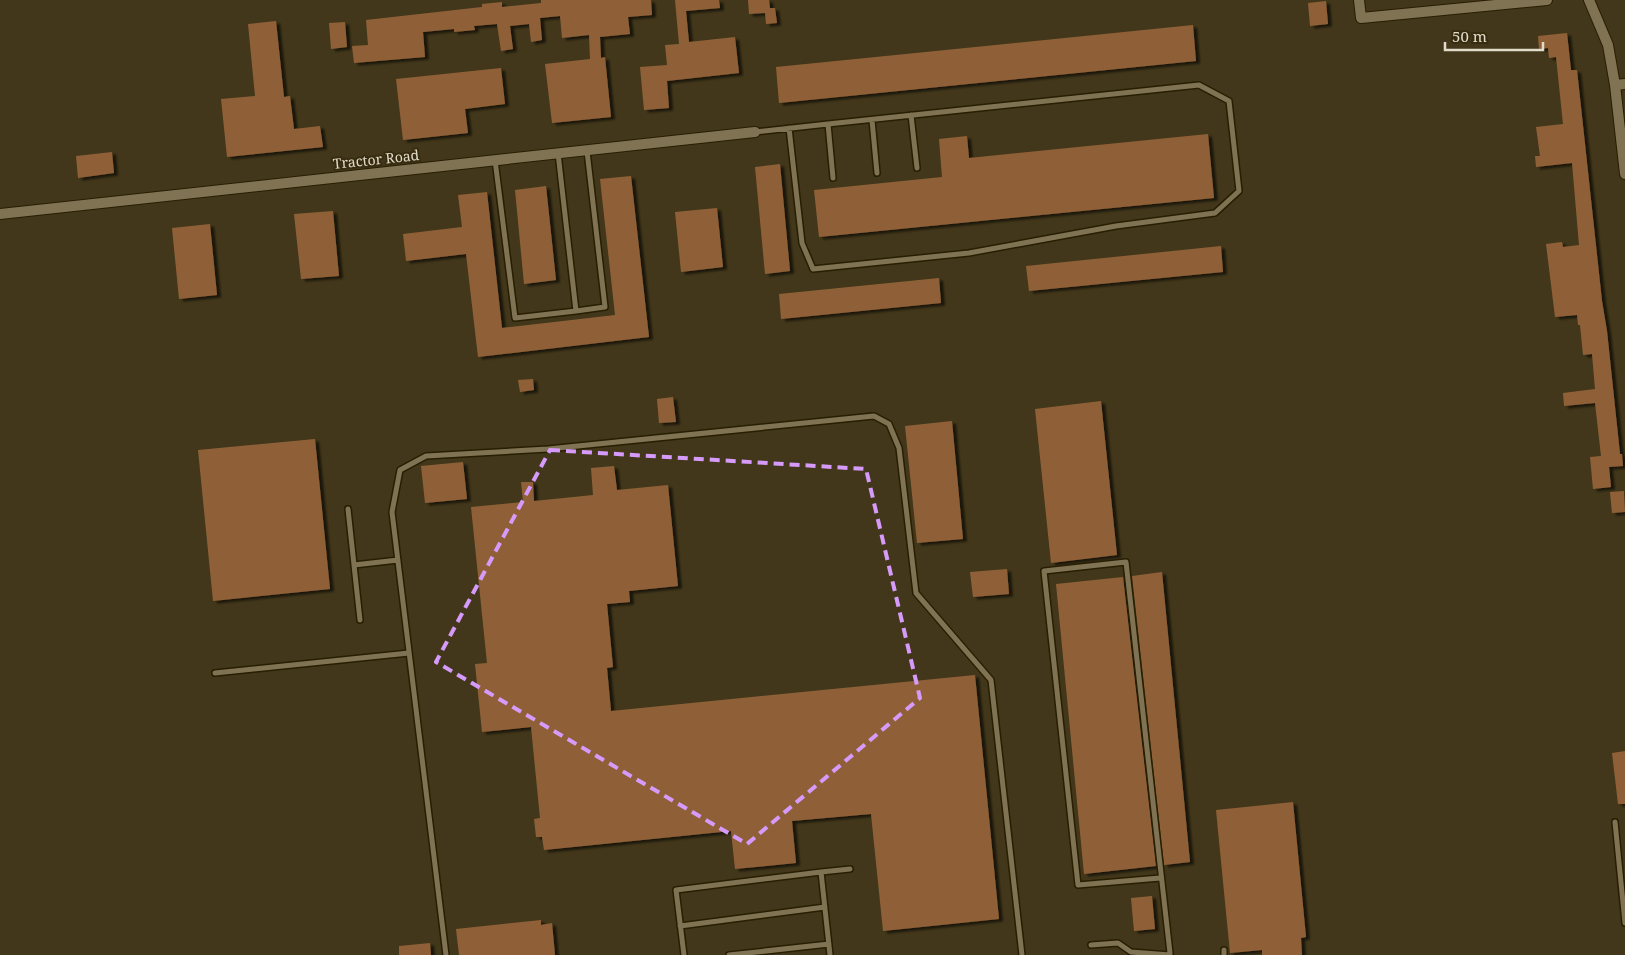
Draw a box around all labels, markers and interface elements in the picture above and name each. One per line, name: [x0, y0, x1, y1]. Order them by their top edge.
scale bar: [1445, 20, 1542, 52]
text: 50 m: [1452, 26, 1487, 46]
street label: Tractor Road: [332, 145, 420, 173]

